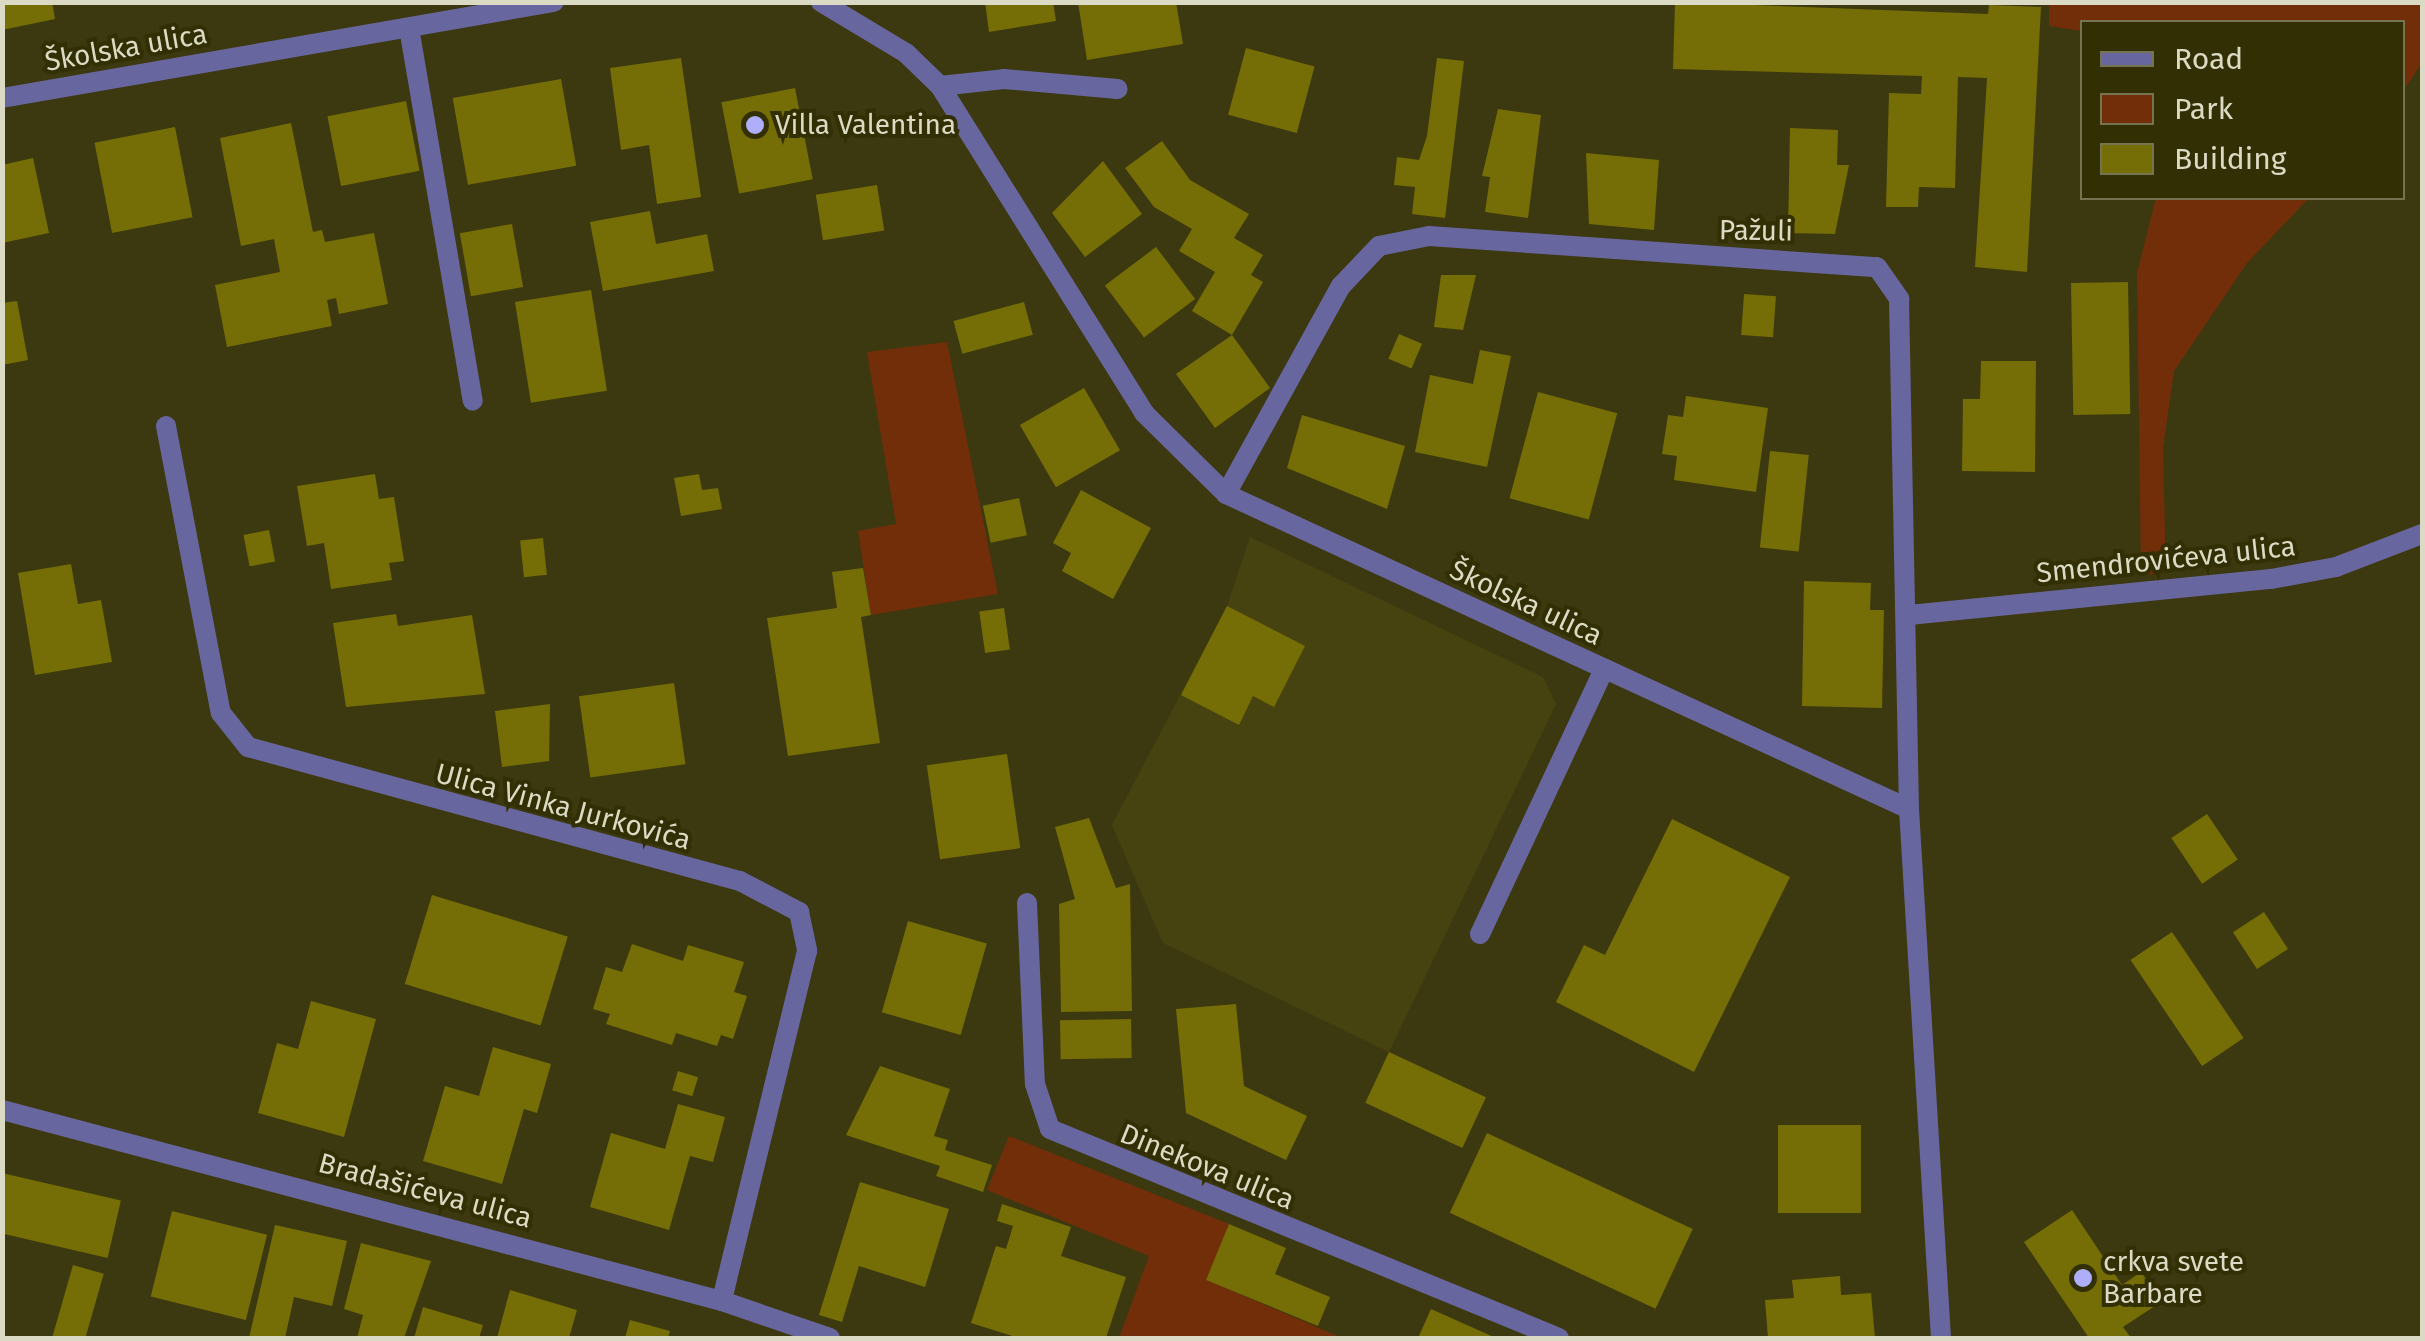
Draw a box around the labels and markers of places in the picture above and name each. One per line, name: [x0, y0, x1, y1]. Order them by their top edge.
place label: Villa Valentina: [775, 108, 956, 142]
marker: Villa Valentina: [744, 114, 766, 136]
place label: crkva svete Barbare: [2103, 1245, 2244, 1311]
marker: crkva svete Barbare: [2072, 1267, 2094, 1289]

